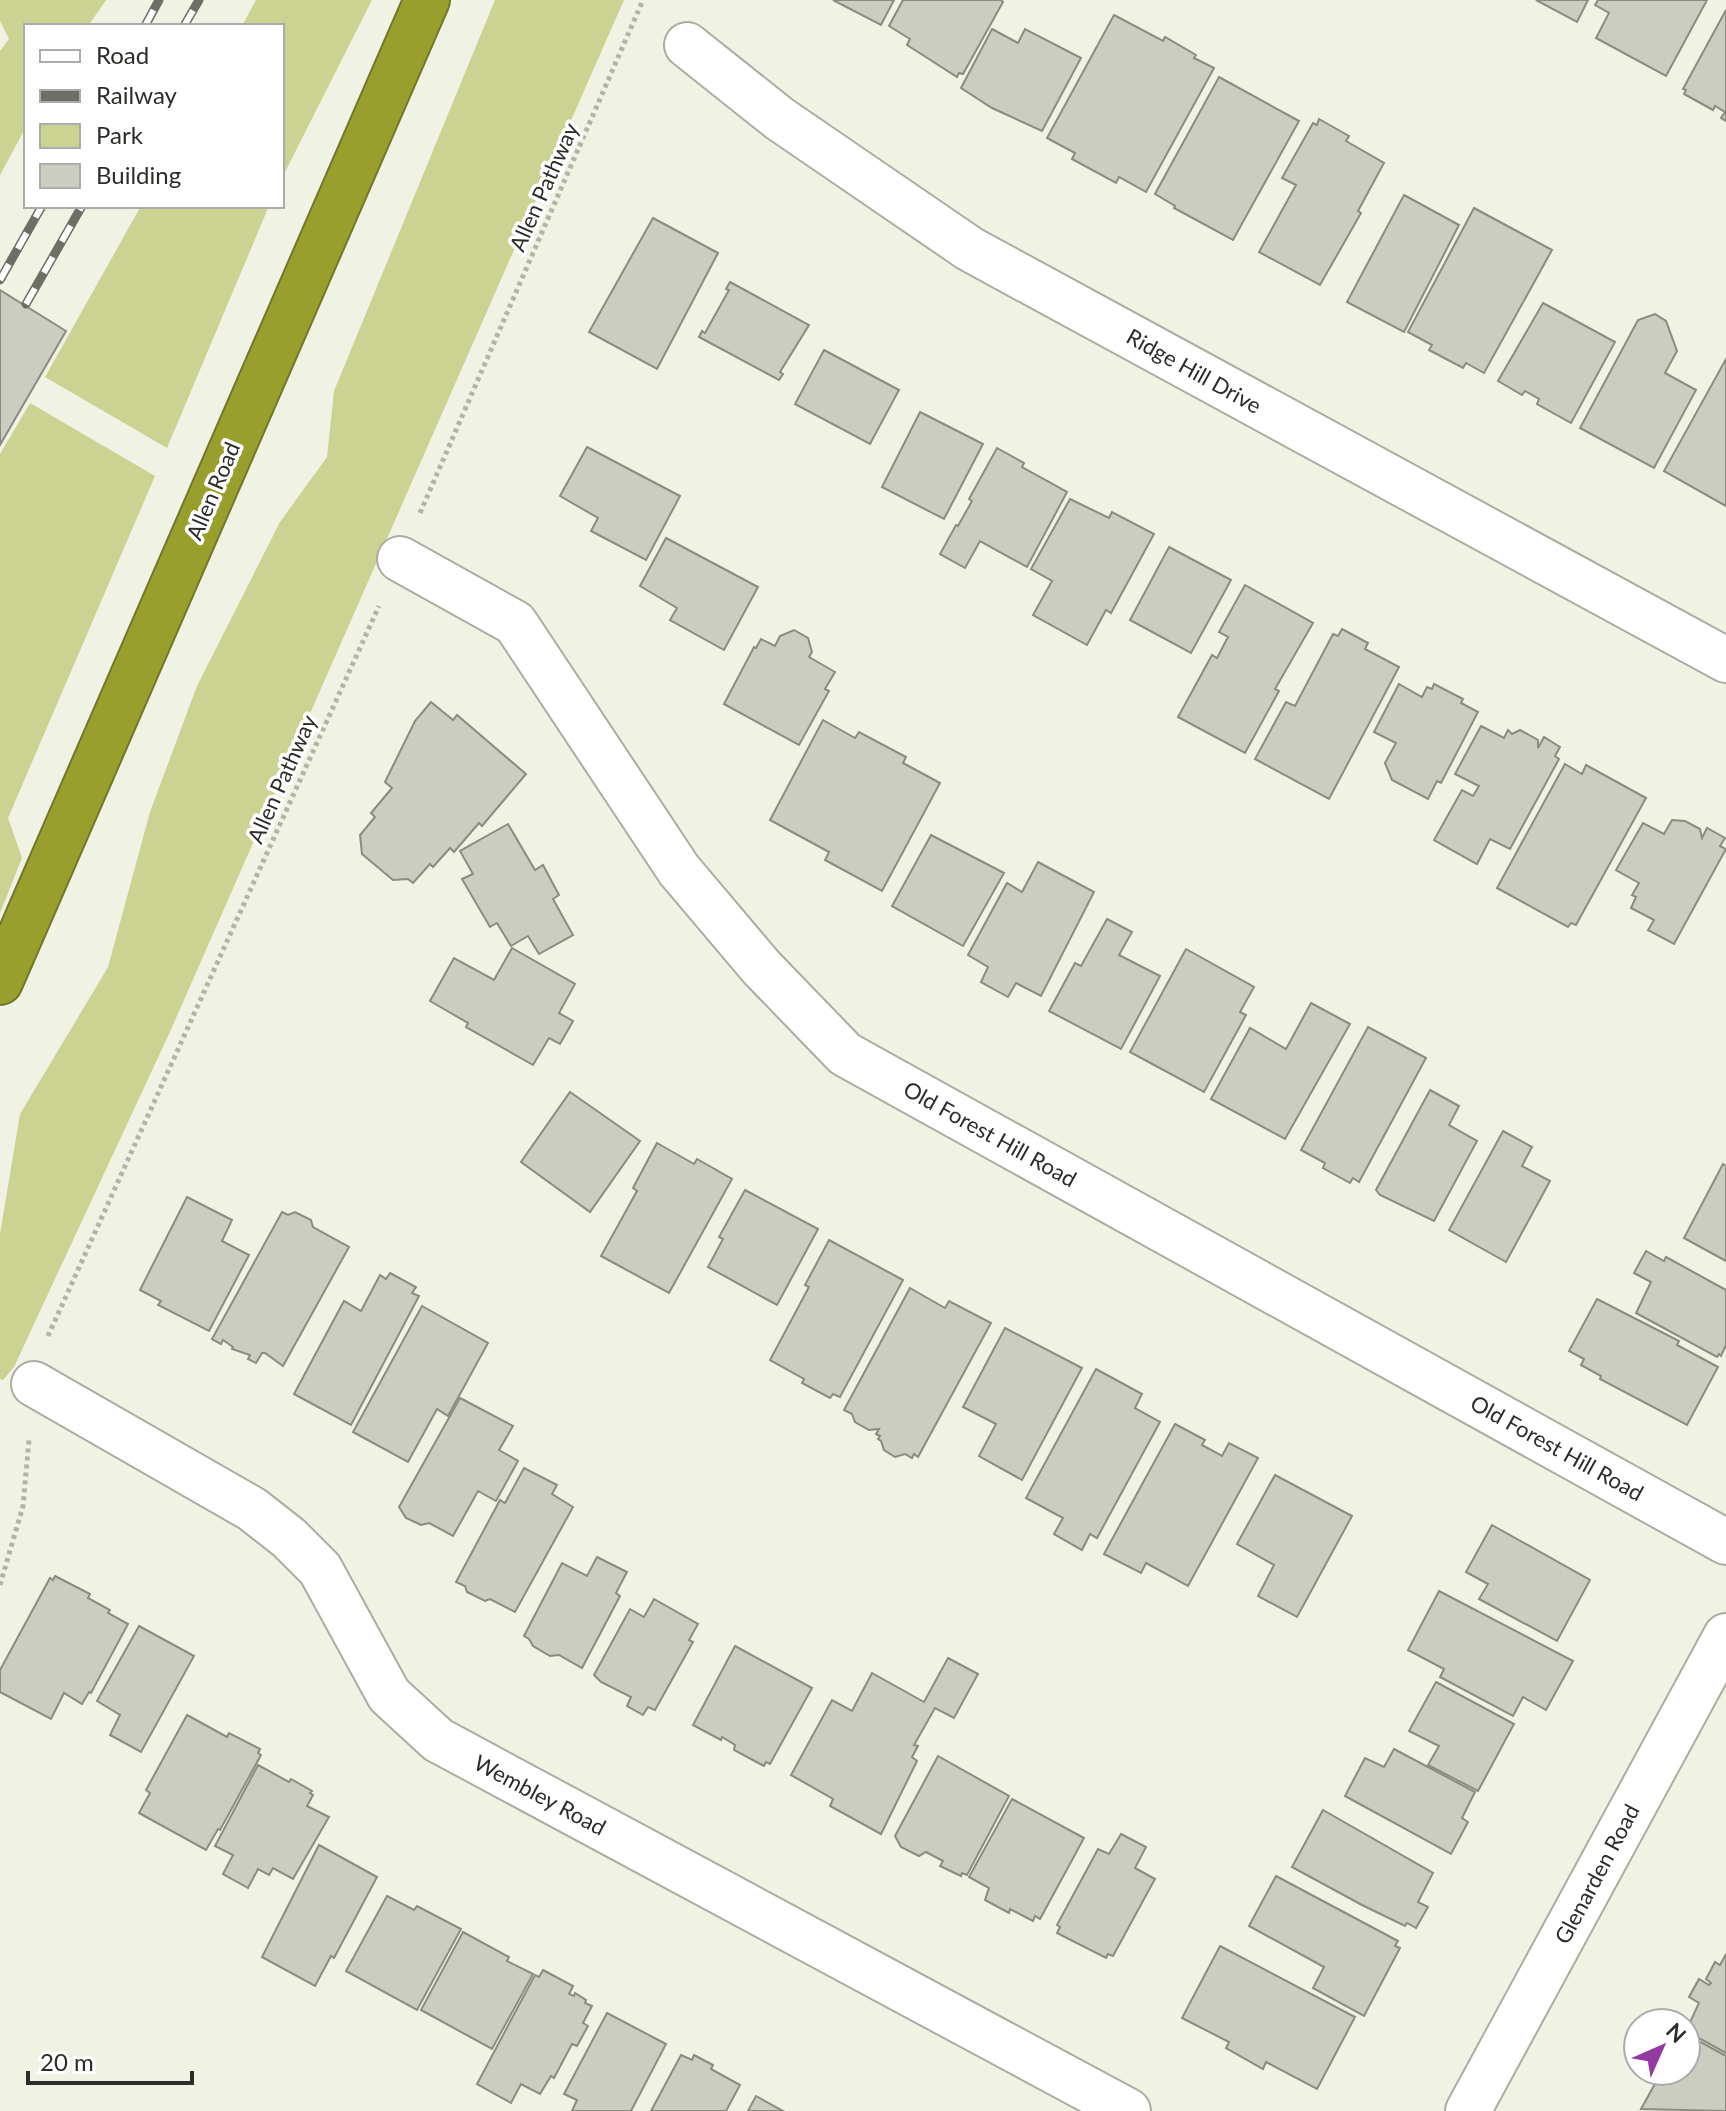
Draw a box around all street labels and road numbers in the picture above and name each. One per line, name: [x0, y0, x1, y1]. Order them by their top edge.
street label: Allen Pathway: [503, 118, 584, 255]
street label: Ridge Hill Drive: [1122, 322, 1266, 419]
street label: Allen Road: [180, 438, 245, 544]
street label: Allen Pathway: [241, 710, 322, 847]
street label: Old Forest Hill Road: [899, 1075, 1081, 1192]
street label: Old Forest Hill Road: [1466, 1389, 1648, 1506]
street label: Wembley Road: [470, 1749, 611, 1841]
street label: Glenarden Road: [1548, 1799, 1645, 1948]

